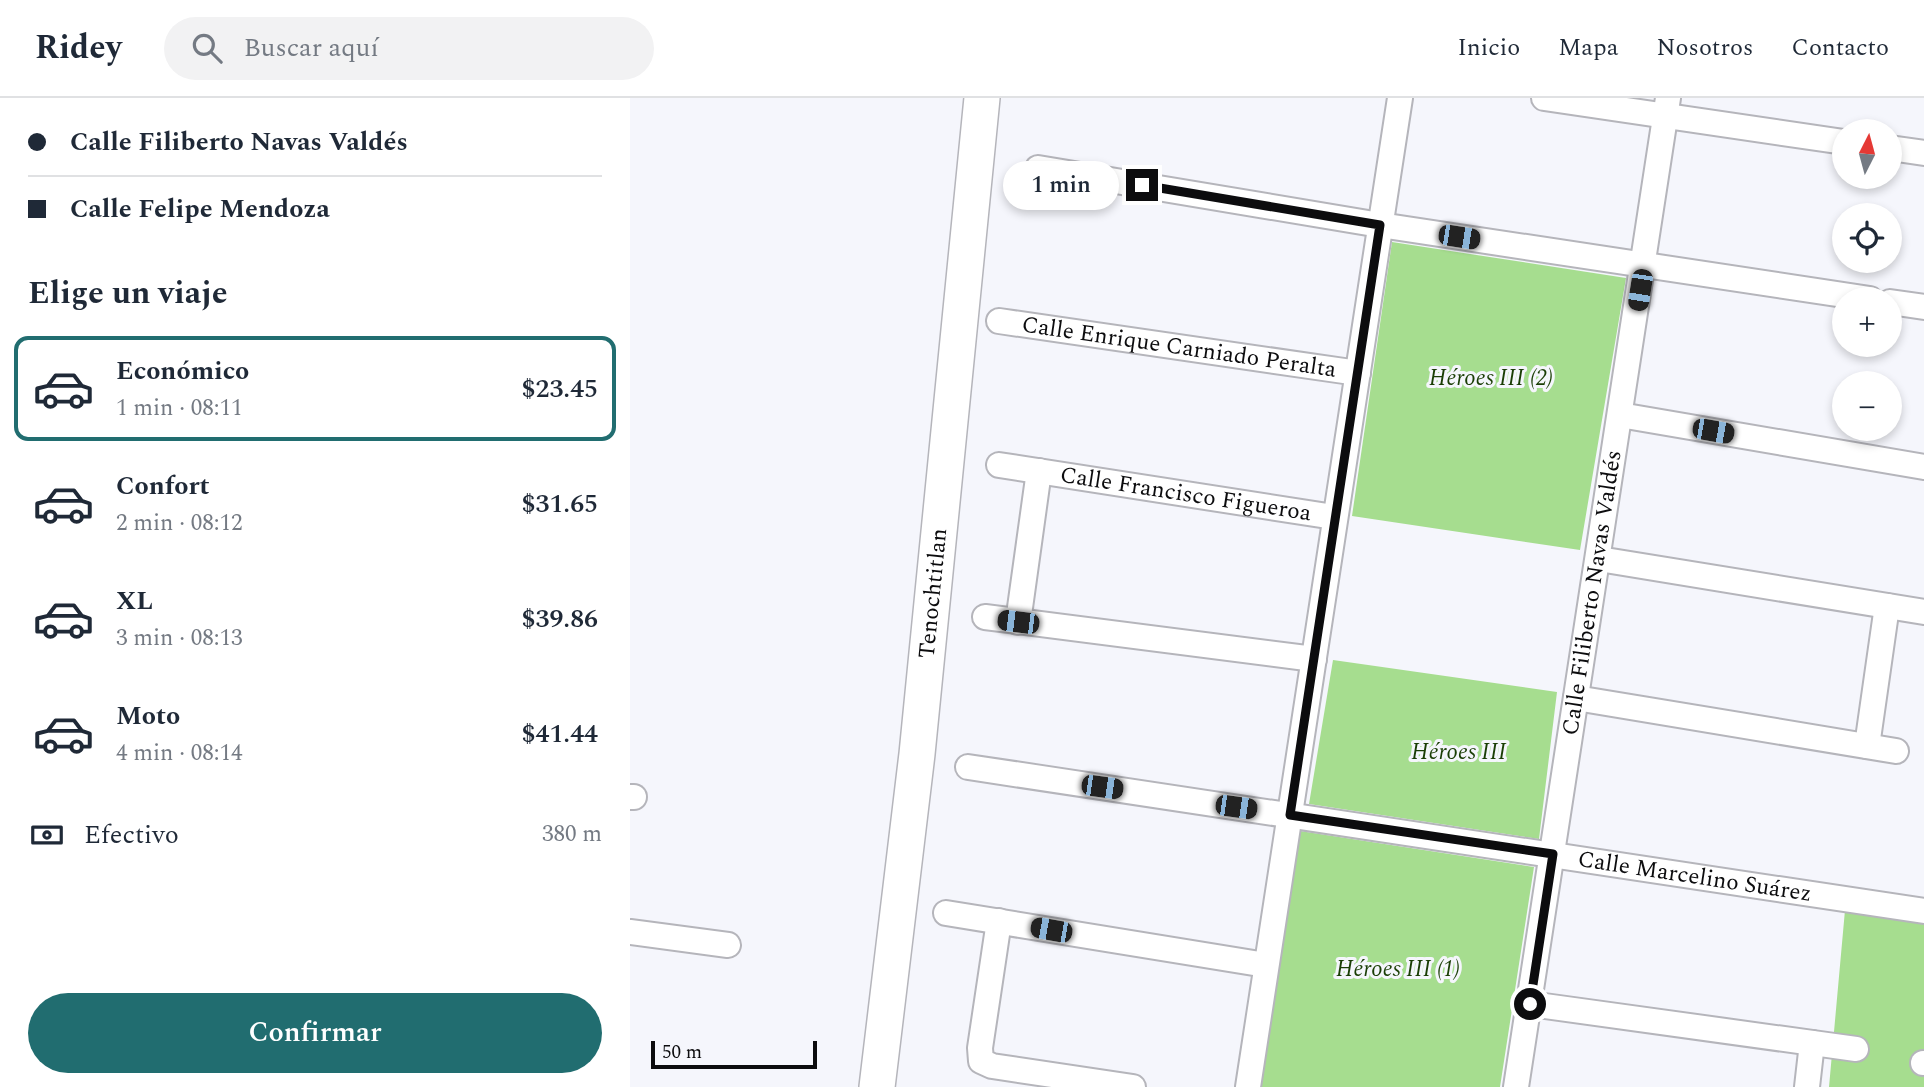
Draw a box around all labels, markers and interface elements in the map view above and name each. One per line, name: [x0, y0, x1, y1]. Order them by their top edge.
search box: [164, 17, 654, 80]
text: Ridey: [35, 23, 122, 73]
text: Buscar aquí: [244, 28, 379, 68]
icon: search: [188, 29, 226, 67]
text: Inicio: [1457, 30, 1520, 66]
text: Mapa: [1558, 30, 1618, 66]
text: Nosotros: [1656, 30, 1753, 66]
text: Contacto: [1791, 30, 1889, 66]
north arrow: [1832, 119, 1902, 189]
map controls: [1832, 119, 1902, 441]
text: Calle Filiberto Navas Valdés: [70, 122, 408, 162]
callout: 1 min: [1002, 160, 1118, 210]
text: 1 min: [1031, 168, 1091, 203]
route end: [1126, 169, 1158, 201]
text: Calle Felipe Mendoza: [70, 189, 330, 229]
button: locate: [1832, 203, 1902, 273]
car: [1437, 223, 1482, 251]
car: [1627, 268, 1654, 312]
text: Elige un viaje: [28, 269, 228, 318]
button: +: [1832, 287, 1902, 357]
street label: Calle Enrique Carniado Peralta: [1019, 307, 1339, 387]
text: Económico: [116, 351, 249, 391]
icon: car: [32, 357, 95, 420]
park label: Héroes III (2): [1429, 361, 1553, 396]
text: $23.45: [522, 369, 598, 409]
button: −: [1832, 371, 1902, 441]
text: 1 min · 08:11: [116, 391, 243, 426]
car: [1691, 417, 1736, 445]
street label: Calle Filiberto Navas Valdés: [1553, 448, 1631, 738]
street label: Calle Francisco Figueroa: [1058, 457, 1314, 531]
text: Confort: [116, 466, 210, 506]
icon: car: [32, 472, 95, 535]
text: $31.65: [522, 484, 598, 524]
text: 2 min · 08:12: [116, 506, 243, 541]
street label: Tenochtitlan: [909, 526, 957, 660]
text: XL: [116, 581, 153, 621]
icon: car: [32, 587, 95, 650]
text: $39.86: [522, 599, 598, 639]
car: [996, 609, 1041, 635]
text: 3 min · 08:13: [116, 621, 243, 656]
text: Moto: [116, 696, 180, 736]
icon: car: [32, 702, 95, 765]
text: $41.44: [522, 714, 598, 754]
park label: Héroes III: [1411, 735, 1507, 770]
text: 4 min · 08:14: [116, 736, 243, 771]
car: [1080, 774, 1125, 800]
car: [1214, 794, 1259, 820]
text: Efectivo: [84, 815, 179, 855]
icon: cash: [28, 816, 66, 854]
text: 380 m: [542, 817, 602, 852]
street label: Calle Marcelino Suárez: [1575, 842, 1814, 911]
car: [1029, 916, 1074, 944]
park label: Héroes III (1): [1336, 952, 1460, 987]
route start: [1514, 988, 1546, 1020]
button: Confirmar: [28, 993, 602, 1073]
scale bar: [651, 1038, 817, 1070]
text: 50 m: [662, 1038, 702, 1067]

